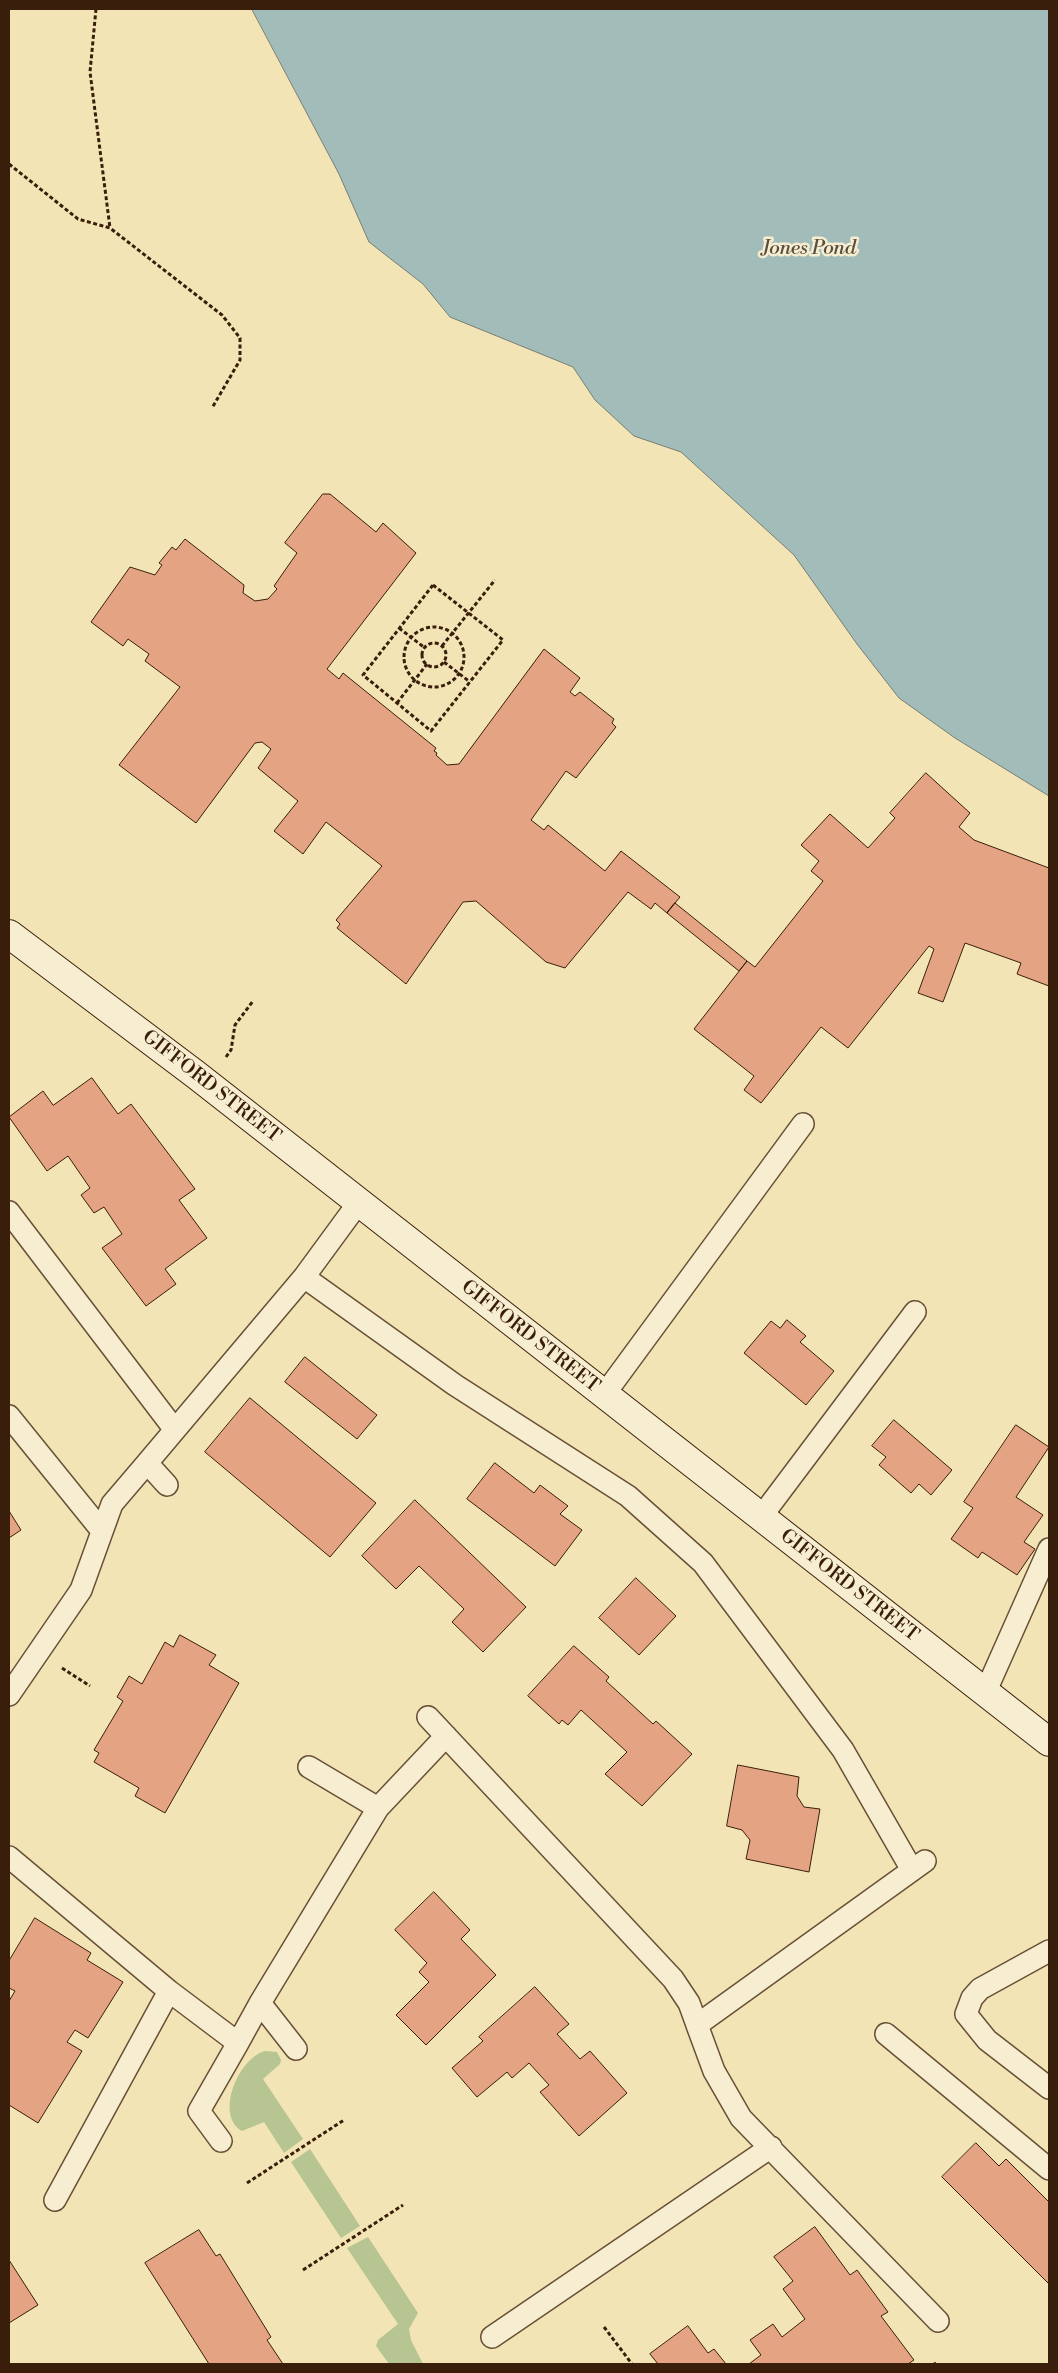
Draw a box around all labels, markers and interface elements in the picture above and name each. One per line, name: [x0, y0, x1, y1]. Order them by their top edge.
water label: Jones Pond: [762, 237, 856, 261]
street label: GIFFORD STREET: [137, 1026, 285, 1148]
street label: GIFFORD STREET: [456, 1276, 604, 1398]
street label: GIFFORD STREET: [775, 1525, 923, 1647]

